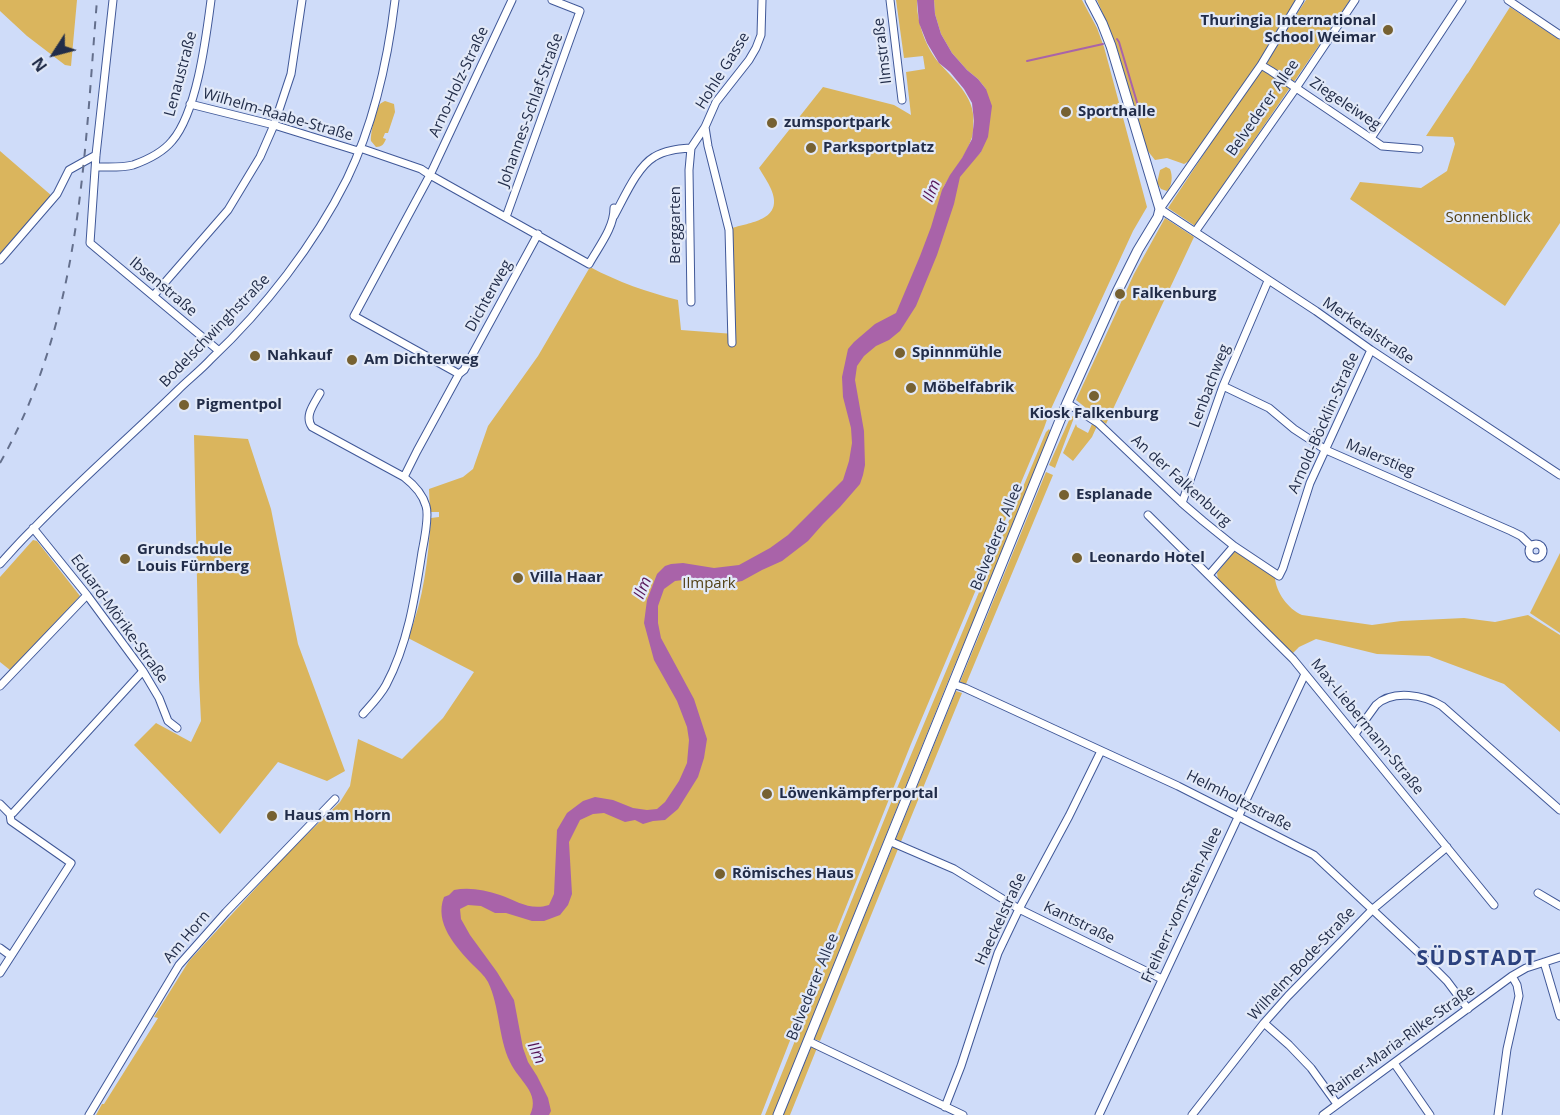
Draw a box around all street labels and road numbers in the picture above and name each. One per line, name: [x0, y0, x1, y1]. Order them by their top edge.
street label: Ilmstraße: [870, 17, 896, 85]
street label: Arno-Holz-Straße: [425, 24, 493, 140]
street label: Lenaustraße: [161, 29, 201, 119]
street label: Hohle Gasse: [692, 29, 754, 113]
street label: Johannes-Schlaf-Straße: [495, 31, 567, 189]
street label: Belvederer Allee: [1223, 56, 1303, 160]
street label: Ziegeleiweg: [1306, 74, 1384, 134]
street label: Wilhelm-Raabe-Straße: [201, 85, 355, 145]
street label: Berggarten: [667, 186, 685, 264]
street label: Ibsenstraße: [125, 253, 201, 321]
street label: Dichterweg: [462, 257, 516, 335]
street label: Bodelschwinghstraße: [156, 271, 274, 391]
street label: Merketalstraße: [1319, 294, 1417, 368]
street label: Lenbachweg: [1186, 342, 1234, 430]
street label: Arnold-Böcklin-Straße: [1285, 350, 1363, 496]
street label: An der Falkenburg: [1127, 431, 1235, 531]
street label: Malerstieg: [1343, 435, 1417, 481]
street label: Belvederer Allee: [967, 481, 1027, 593]
street label: Eduard-Mörike-Straße: [66, 551, 172, 687]
street label: Max-Liebermann-Straße: [1307, 655, 1427, 799]
street label: Helmholtzstraße: [1183, 767, 1295, 835]
street label: Freiherr-vom-Stein-Allee: [1138, 824, 1226, 986]
street label: Haeckelstraße: [972, 870, 1030, 968]
street label: Kantstraße: [1041, 898, 1117, 948]
street label: Wilhelm-Bode-Straße: [1245, 904, 1359, 1024]
street label: Am Horn: [160, 907, 214, 967]
street label: Belvederer Allee: [783, 931, 843, 1043]
street label: Rainer-Maria-Rilke-Straße: [1323, 981, 1479, 1101]

